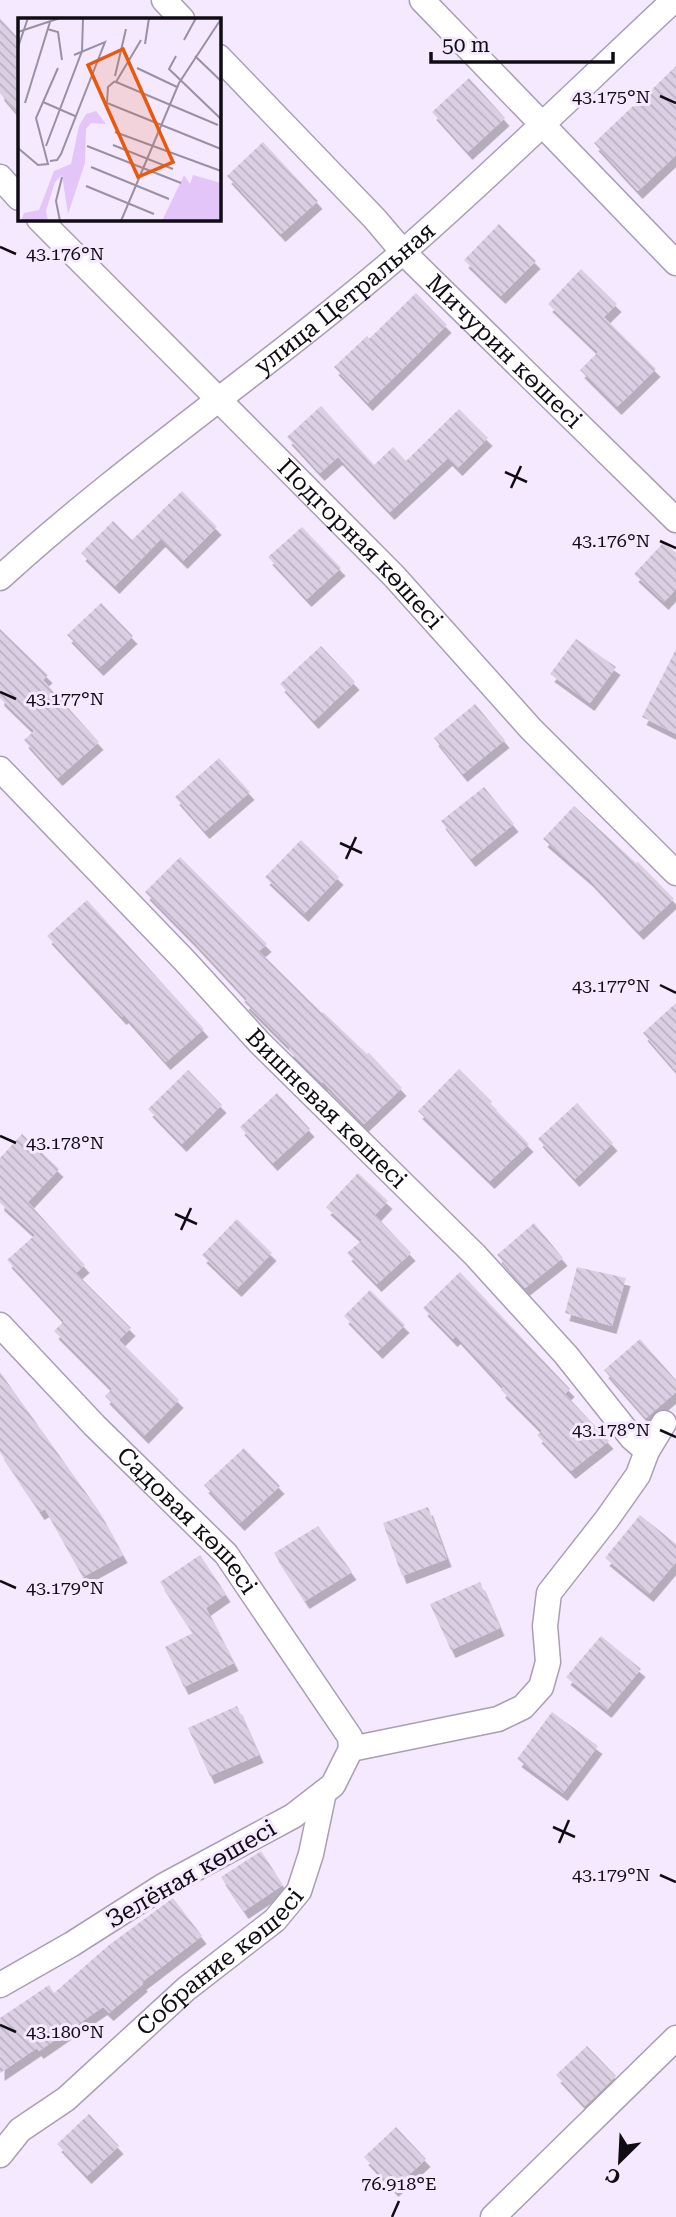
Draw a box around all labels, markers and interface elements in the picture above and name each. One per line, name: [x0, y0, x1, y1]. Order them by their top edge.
inset map: [18, 18, 220, 220]
scale bar: [431, 21, 613, 65]
text: 50 m: [442, 33, 490, 57]
text: 43.175°N: [572, 86, 650, 107]
street label: улица Цетральная: [249, 216, 441, 381]
text: 43.176°N: [26, 243, 104, 264]
street label: Мичурин көшесі: [420, 269, 588, 434]
street label: Подгорная көшесі: [272, 453, 449, 635]
text: 43.176°N: [572, 530, 650, 551]
text: 43.177°N: [26, 688, 104, 709]
text: 43.177°N: [572, 975, 650, 996]
street label: Вишневая көшесі: [240, 1023, 413, 1194]
text: 43.178°N: [26, 1132, 104, 1153]
text: 43.178°N: [572, 1419, 650, 1440]
street label: Садовая көшесі: [111, 1441, 263, 1600]
text: 43.179°N: [26, 1577, 104, 1598]
street label: Зелёная көшесі: [101, 1814, 281, 1934]
text: 43.179°N: [572, 1864, 650, 1885]
street label: Собрание көшесі: [131, 1882, 310, 2041]
text: 43.180°N: [26, 2021, 104, 2042]
north arrow: [585, 2126, 655, 2196]
text: С: [603, 2163, 624, 2189]
text: 76.918°E: [361, 2173, 437, 2194]

